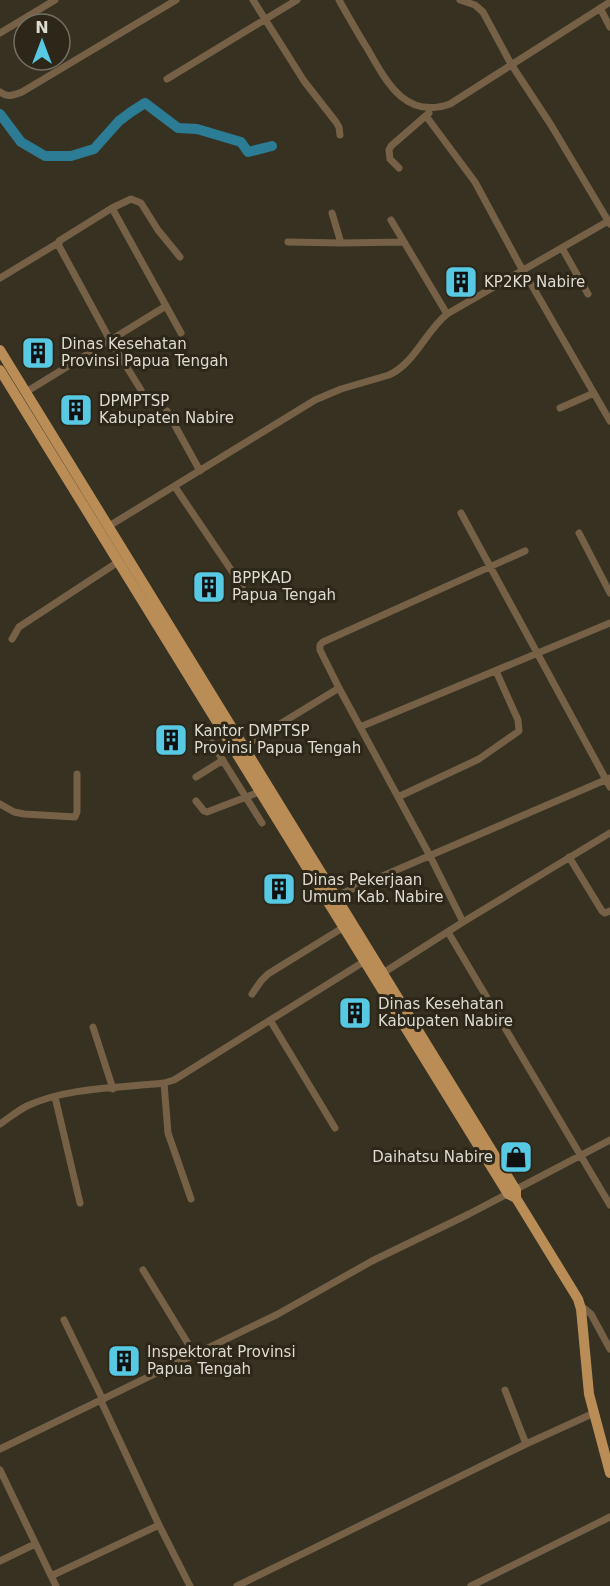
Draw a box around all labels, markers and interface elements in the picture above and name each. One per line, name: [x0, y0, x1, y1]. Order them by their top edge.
north arrow: [12, 12, 72, 72]
text: N: [35, 18, 49, 37]
building icon: KP2KP Nabire: [443, 264, 479, 300]
place label: KP2KP Nabire: [484, 273, 585, 291]
building icon: Dinas Kesehatan Provinsi Papua Tengah: [20, 335, 56, 371]
place label: Dinas Kesehatan Provinsi Papua Tengah: [61, 335, 228, 370]
building icon: DPMPTSP Kabupaten Nabire: [58, 392, 94, 428]
place label: DPMPTSP Kabupaten Nabire: [99, 392, 234, 427]
building icon: BPPKAD Papua Tengah: [191, 569, 227, 605]
place label: BPPKAD Papua Tengah: [232, 569, 336, 604]
building icon: Kantor DMPTSP Provinsi Papua Tengah: [153, 722, 189, 758]
place label: Kantor DMPTSP Provinsi Papua Tengah: [194, 722, 361, 757]
building icon: Dinas Pekerjaan Umum Kab. Nabire: [261, 871, 297, 907]
place label: Dinas Pekerjaan Umum Kab. Nabire: [302, 871, 443, 906]
building icon: Dinas Kesehatan Kabupaten Nabire: [337, 995, 373, 1031]
place label: Dinas Kesehatan Kabupaten Nabire: [378, 995, 513, 1030]
shop icon: Daihatsu Nabire: [498, 1139, 534, 1175]
place label: Daihatsu Nabire: [372, 1148, 493, 1166]
building icon: Inspektorat Provinsi Papua Tengah: [106, 1343, 142, 1379]
place label: Inspektorat Provinsi Papua Tengah: [147, 1343, 296, 1378]

